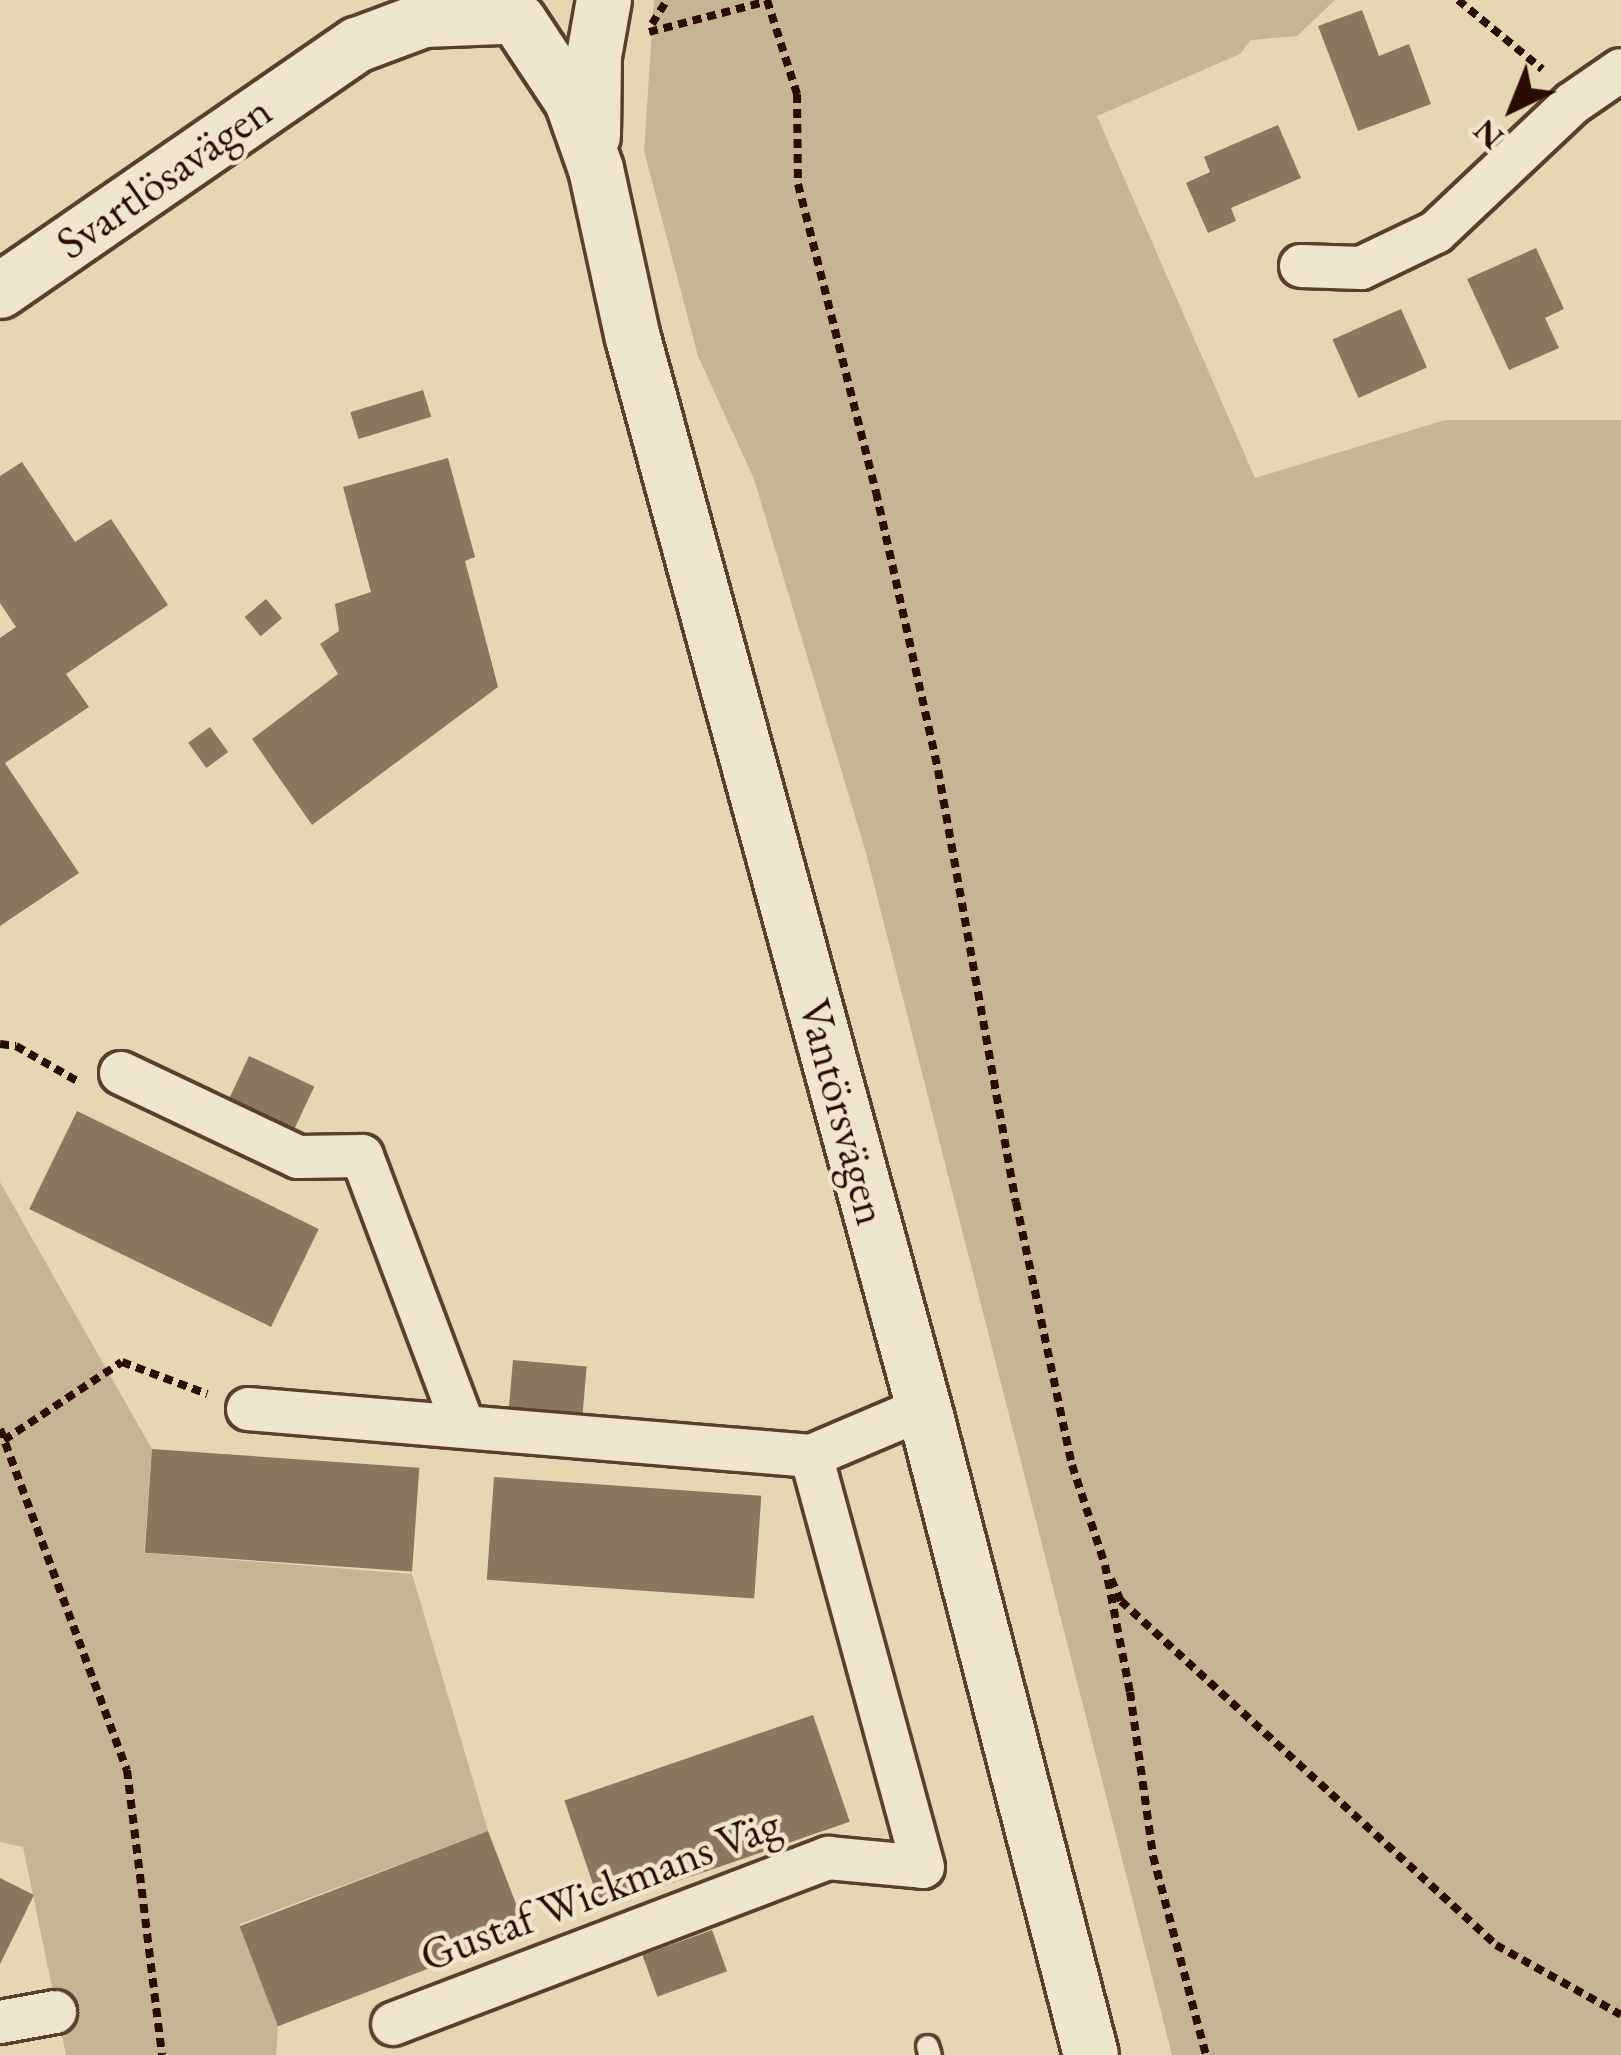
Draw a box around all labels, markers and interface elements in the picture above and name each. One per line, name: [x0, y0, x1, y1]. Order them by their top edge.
north arrow: [1453, 48, 1573, 168]
street label: Svartlösavägen: [46, 83, 282, 271]
text: N: [1464, 110, 1513, 160]
street label: Vantörsvägen: [787, 993, 899, 1231]
street label: Gustaf Wickmans Väg: [413, 1797, 787, 1983]

